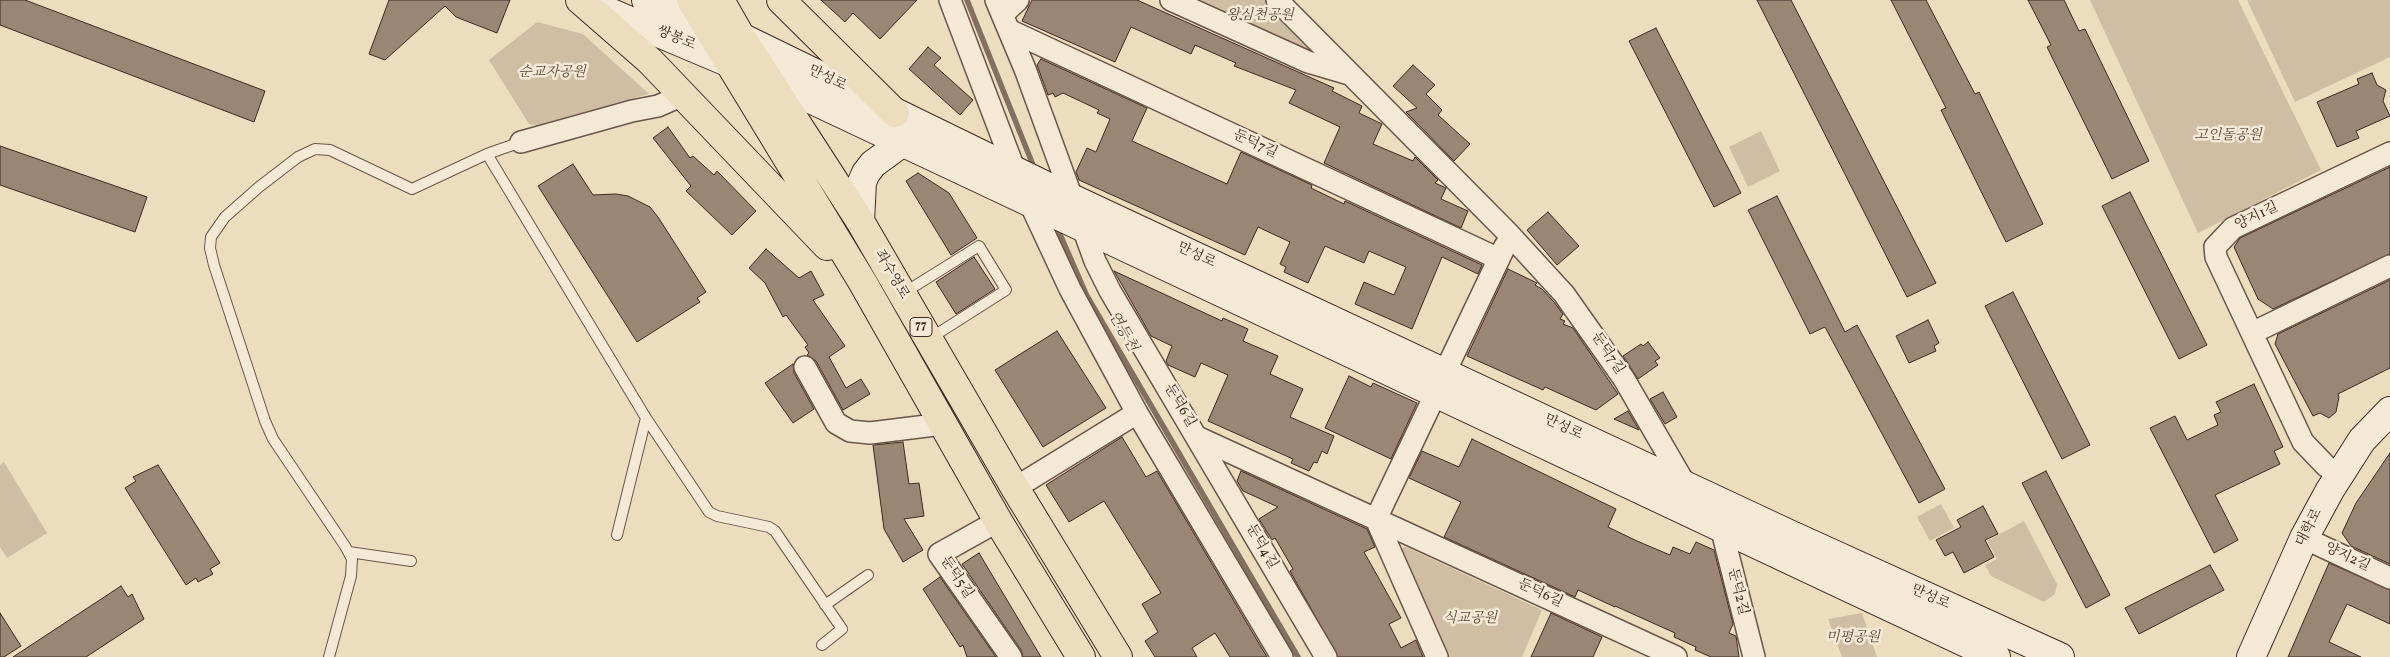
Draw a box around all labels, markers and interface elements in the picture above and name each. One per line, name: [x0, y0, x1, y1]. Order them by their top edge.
park label: 왕심천공원: [1226, 8, 1294, 24]
street label: 쌍봉로: [654, 23, 698, 55]
street label: 만성로: [805, 63, 849, 95]
park label: 순교자공원: [518, 65, 586, 81]
street label: 둔덕7길: [1230, 127, 1280, 163]
park label: 고인돌공원: [2194, 128, 2262, 144]
street label: 양지1길: [2233, 199, 2281, 235]
street label: 만성로: [1174, 240, 1218, 272]
street label: 좌수영로: [870, 247, 912, 303]
water label: 연등천: [1103, 309, 1141, 355]
road number: 77: [910, 318, 932, 337]
street label: 둔덕7길: [1587, 330, 1627, 378]
street label: 둔덕6길: [1160, 381, 1198, 431]
street label: 만성로: [1541, 412, 1585, 444]
street label: 대학로: [2293, 506, 2327, 550]
street label: 둔덕4길: [1241, 522, 1281, 572]
street label: 양지2길: [2322, 540, 2372, 576]
street label: 둔덕5길: [936, 554, 976, 602]
street label: 둔덕2길: [1723, 567, 1751, 617]
street label: 둔덕6길: [1515, 576, 1565, 612]
street label: 만성로: [1908, 582, 1952, 614]
park label: 식교공원: [1443, 611, 1497, 627]
park label: 미평공원: [1826, 630, 1880, 646]

